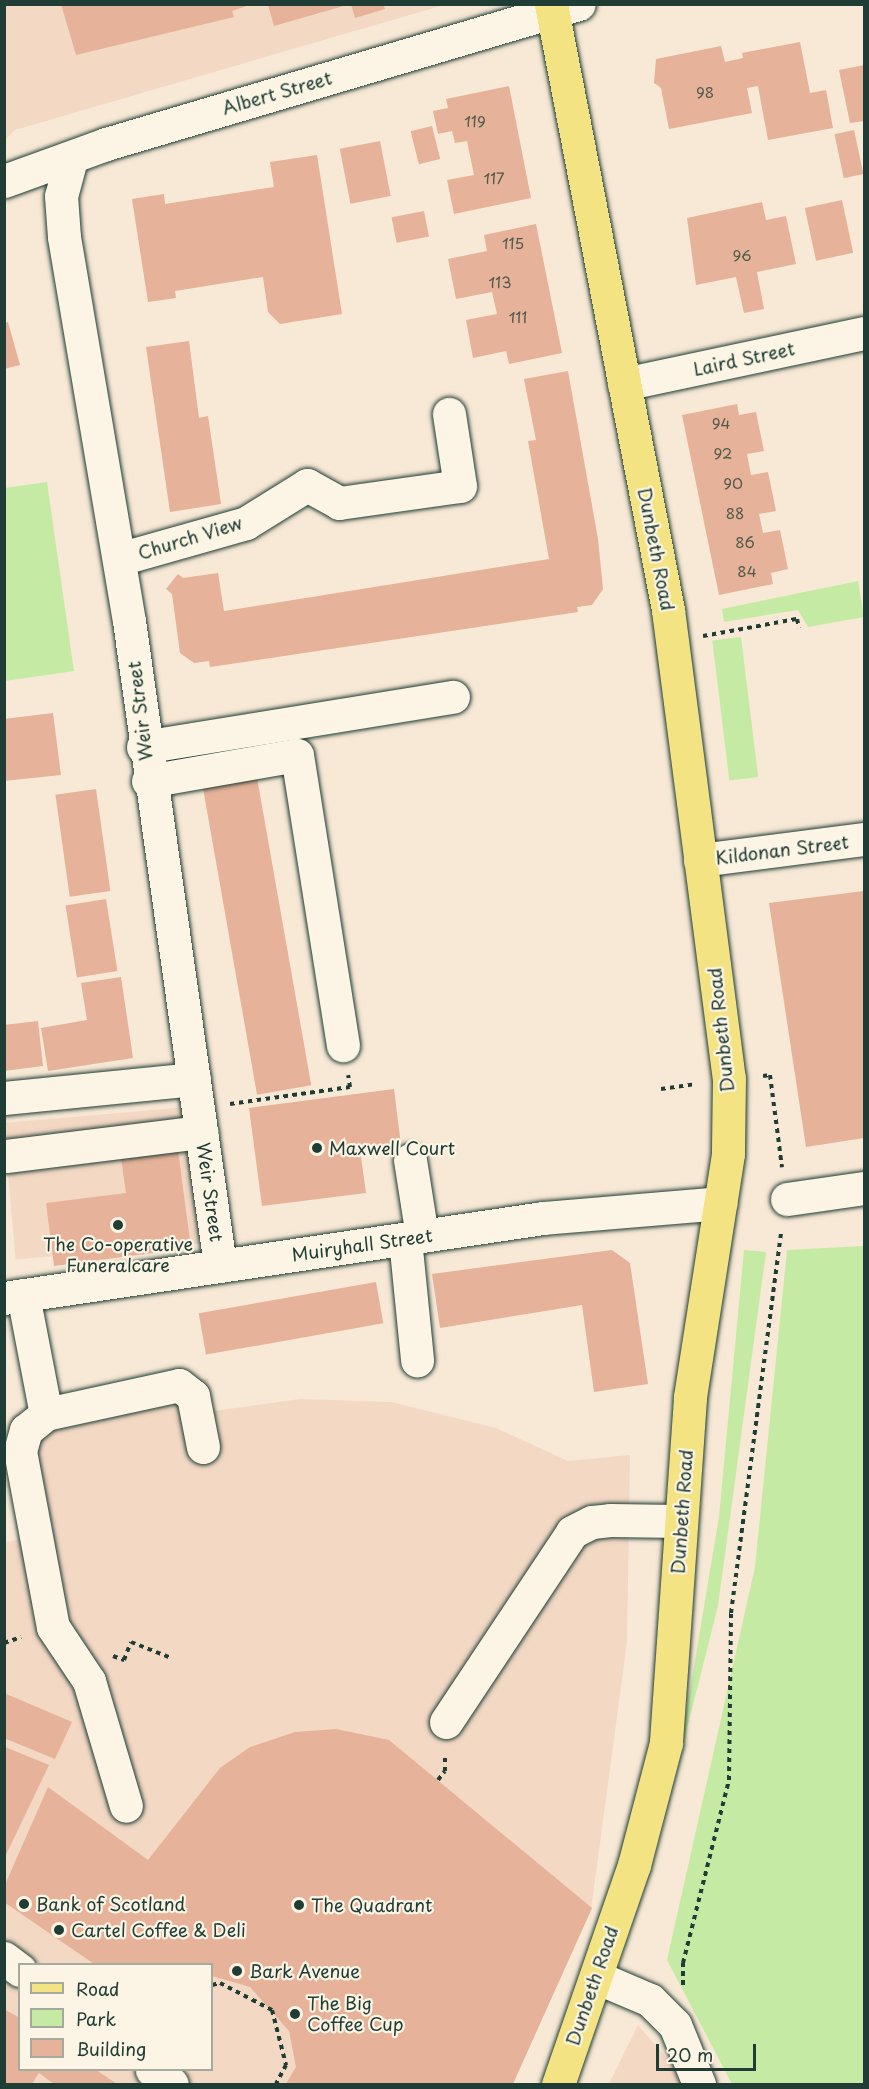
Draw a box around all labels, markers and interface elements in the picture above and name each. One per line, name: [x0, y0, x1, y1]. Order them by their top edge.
street label: Albert Street: [219, 67, 335, 119]
house number: 98: [696, 83, 714, 101]
house number: 119: [464, 112, 486, 130]
house number: 117: [483, 169, 505, 187]
house number: 115: [502, 234, 524, 252]
house number: 96: [733, 246, 751, 264]
house number: 113: [489, 273, 511, 291]
house number: 111: [509, 308, 527, 326]
street label: Laird Street: [691, 338, 797, 380]
house number: 94: [712, 414, 730, 432]
house number: 92: [714, 444, 732, 462]
house number: 90: [723, 474, 743, 492]
street label: Dunbeth Road: [633, 486, 679, 612]
house number: 88: [726, 504, 744, 522]
street label: Church View: [135, 512, 245, 564]
house number: 86: [735, 533, 755, 551]
house number: 84: [737, 562, 757, 580]
street label: Weir Street: [123, 660, 157, 762]
street label: Kildonan Street: [713, 831, 851, 869]
street label: Dunbeth Road: [704, 967, 738, 1093]
place label: Maxwell Court: [329, 1137, 456, 1159]
street label: Weir Street: [192, 1141, 228, 1243]
marker: Maxwell Court: [310, 1141, 324, 1155]
marker: The Co-operative Funeralcare: [111, 1218, 125, 1232]
street label: Muiryhall Street: [290, 1224, 434, 1266]
place label: The Co-operative Funeralcare: [43, 1234, 193, 1276]
street label: Dunbeth Road: [667, 1449, 697, 1575]
place label: Bank of Scotland: [36, 1893, 186, 1915]
place label: The Quadrant: [311, 1894, 433, 1916]
marker: Bank of Scotland: [17, 1897, 31, 1911]
marker: The Quadrant: [292, 1898, 306, 1912]
place label: Cartel Coffee & Deli: [71, 1919, 247, 1941]
marker: Cartel Coffee & Deli: [52, 1923, 66, 1937]
street label: Dunbeth Road: [561, 1923, 623, 2049]
place label: Bark Avenue: [249, 1960, 360, 1982]
legend: [18, 1963, 213, 2071]
marker: Bark Avenue: [230, 1964, 244, 1978]
text: Road: [76, 1975, 120, 2002]
place label: The Big Coffee Cup: [307, 1993, 405, 2036]
text: Park: [76, 2005, 116, 2032]
marker: The Big Coffee Cup: [288, 2007, 302, 2021]
scale bar: [659, 2032, 760, 2070]
text: Building: [76, 2035, 146, 2062]
text: 20 m: [667, 2041, 713, 2068]

